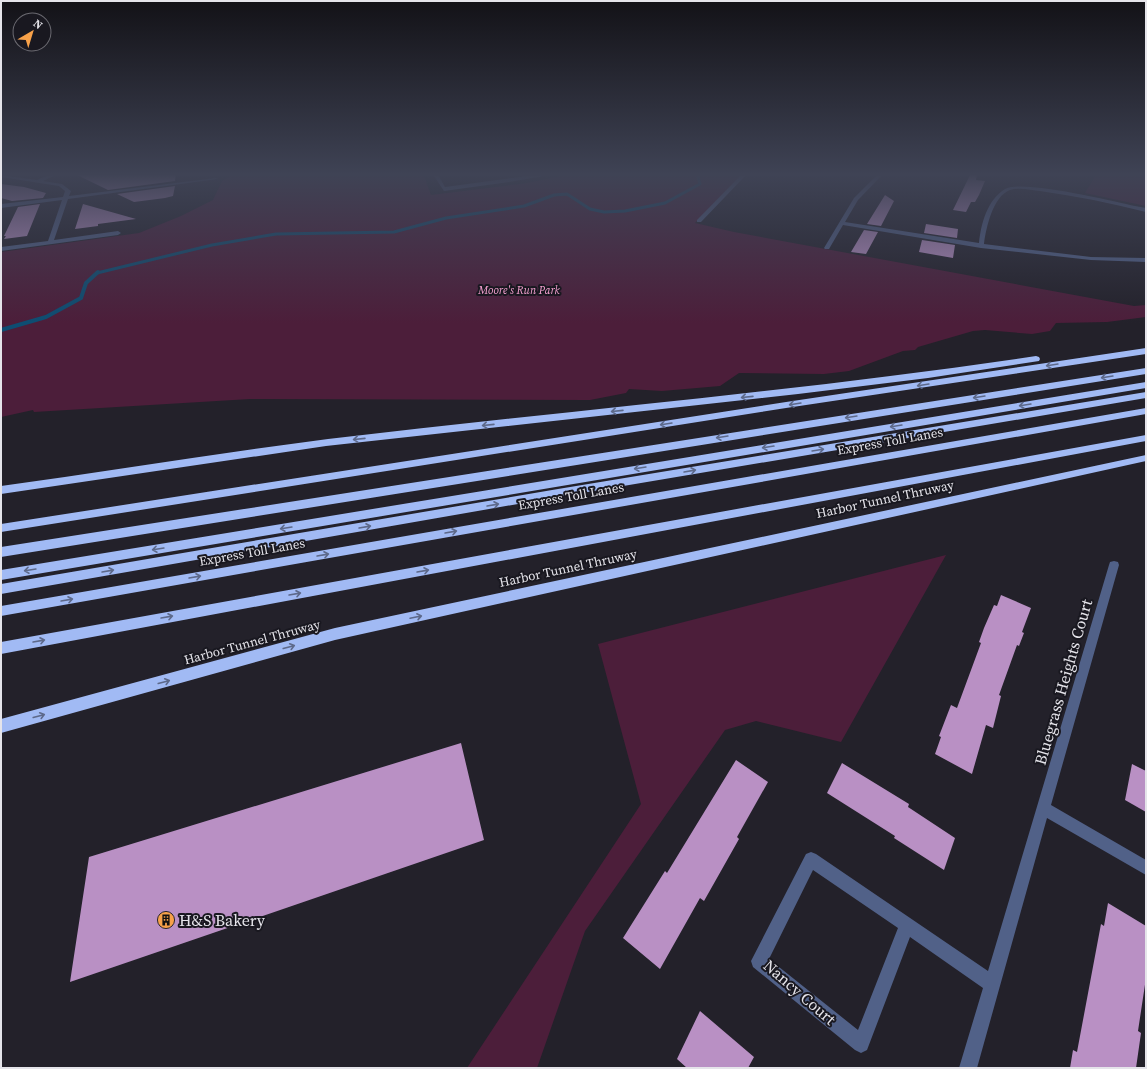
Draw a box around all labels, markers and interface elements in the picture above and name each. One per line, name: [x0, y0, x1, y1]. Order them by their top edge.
north arrow: [12, 12, 52, 52]
text: N: [30, 16, 46, 33]
park label: Moore's Run Park: [477, 283, 561, 298]
one-way arrow: [1046, 361, 1059, 369]
one-way arrow: [1101, 373, 1114, 381]
one-way arrow: [917, 381, 930, 389]
one-way arrow: [741, 393, 754, 401]
one-way arrow: [973, 393, 986, 401]
one-way arrow: [789, 400, 802, 408]
one-way arrow: [1019, 401, 1032, 409]
one-way arrow: [611, 407, 624, 415]
one-way arrow: [845, 413, 858, 421]
one-way arrow: [660, 420, 673, 428]
one-way arrow: [482, 421, 495, 429]
one-way arrow: [890, 422, 903, 430]
street label: Express Toll Lanes: [836, 423, 945, 459]
one-way arrow: [716, 433, 729, 441]
one-way arrow: [353, 436, 366, 443]
one-way arrow: [762, 443, 775, 451]
one-way arrow: [811, 446, 824, 454]
one-way arrow: [634, 464, 647, 472]
one-way arrow: [683, 467, 696, 475]
street label: Harbor Tunnel Thruway: [815, 476, 956, 522]
street label: Express Toll Lanes: [517, 478, 626, 514]
one-way arrow: [486, 500, 499, 508]
one-way arrow: [358, 523, 371, 531]
one-way arrow: [280, 524, 293, 532]
one-way arrow: [444, 528, 457, 536]
street label: Express Toll Lanes: [198, 534, 307, 570]
one-way arrow: [152, 545, 165, 553]
street label: Harbor Tunnel Thruway: [498, 545, 639, 591]
one-way arrow: [316, 550, 329, 558]
one-way arrow: [24, 566, 37, 574]
one-way arrow: [102, 567, 115, 575]
one-way arrow: [416, 567, 429, 575]
one-way arrow: [188, 573, 201, 581]
one-way arrow: [288, 590, 301, 598]
one-way arrow: [60, 595, 73, 603]
street label: Bluegrass Heights Court: [1029, 596, 1097, 767]
one-way arrow: [409, 612, 422, 620]
one-way arrow: [160, 613, 173, 621]
street label: Harbor Tunnel Thruway: [182, 616, 322, 668]
one-way arrow: [32, 636, 45, 644]
one-way arrow: [283, 643, 296, 650]
one-way arrow: [157, 677, 170, 685]
one-way arrow: [32, 712, 45, 719]
place label: H&S Bakery: [179, 909, 266, 931]
building icon: H&S Bakery: [156, 910, 176, 930]
street label: Nancy Court: [759, 954, 842, 1030]

